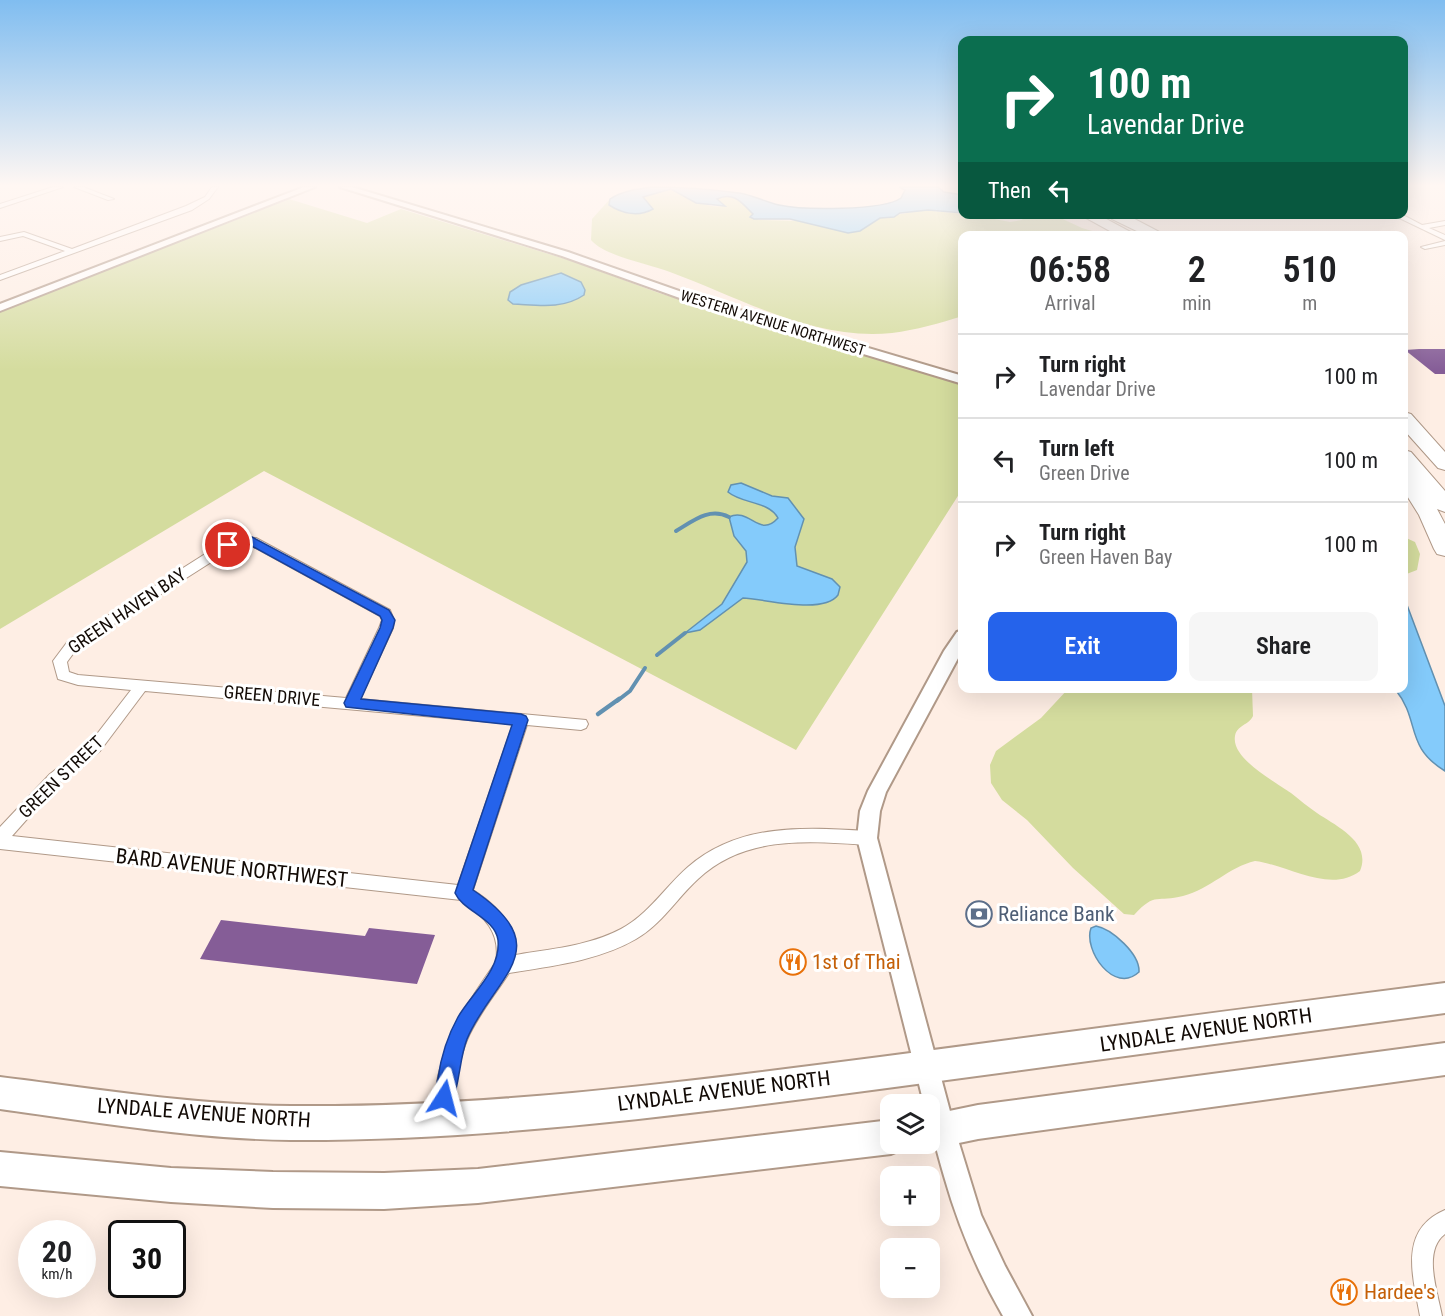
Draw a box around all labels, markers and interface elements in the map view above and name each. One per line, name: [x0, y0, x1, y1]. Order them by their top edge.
text: 100 m: [1087, 59, 1192, 108]
icon: right: [988, 60, 1066, 138]
text: Lavendar Drive: [1087, 109, 1244, 141]
icon: left: [1043, 174, 1076, 207]
text: Then: [988, 178, 1031, 203]
text: 06:58: [1029, 249, 1111, 291]
text: 2: [1188, 249, 1206, 291]
text: 510: [1283, 249, 1337, 291]
street label: WESTERN AVENUE NORTHWEST: [678, 286, 868, 360]
text: Arrival: [1045, 291, 1096, 315]
text: min: [1182, 291, 1211, 315]
text: m: [1302, 291, 1317, 315]
text: Turn right: [1039, 352, 1126, 377]
icon: right: [988, 360, 1021, 393]
text: 100 m: [1324, 364, 1378, 389]
text: Lavendar Drive: [1039, 377, 1156, 401]
text: Turn left: [1039, 436, 1114, 461]
icon: left: [988, 444, 1021, 477]
text: 100 m: [1324, 448, 1378, 473]
text: Green Drive: [1039, 461, 1130, 485]
pin: [202, 519, 253, 570]
text: Turn right: [1039, 520, 1126, 545]
icon: arrive: [211, 528, 244, 561]
icon: right: [988, 528, 1021, 561]
text: 100 m: [1324, 532, 1378, 557]
text: Green Haven Bay: [1039, 545, 1172, 569]
street label: GREEN HAVEN BAY: [64, 563, 190, 658]
button: Exit: [988, 612, 1177, 681]
button: Share: [1189, 612, 1378, 681]
street label: GREEN DRIVE: [223, 681, 321, 710]
street label: GREEN STREET: [14, 731, 107, 822]
street label: BARD AVENUE NORTHWEST: [115, 844, 349, 892]
bank icon: Reliance Bank: [964, 899, 994, 929]
place label: Reliance Bank: [998, 902, 1115, 926]
restaurant icon: 1st of Thai: [778, 947, 808, 977]
place label: 1st of Thai: [812, 950, 901, 974]
street label: LYNDALE AVENUE NORTH: [1098, 1003, 1314, 1057]
position arrow: [412, 1066, 476, 1130]
street label: LYNDALE AVENUE NORTH: [616, 1066, 832, 1116]
street label: LYNDALE AVENUE NORTH: [96, 1094, 312, 1132]
map controls: [880, 1094, 940, 1298]
button: layers: [880, 1094, 940, 1154]
button: +: [880, 1166, 940, 1226]
speed limit sign: 30: [108, 1220, 186, 1298]
text: 20: [42, 1234, 72, 1269]
button: −: [880, 1238, 940, 1298]
text: km/h: [42, 1265, 72, 1283]
restaurant icon: Hardee's: [1329, 1277, 1359, 1307]
place label: Hardee's: [1364, 1280, 1436, 1304]

